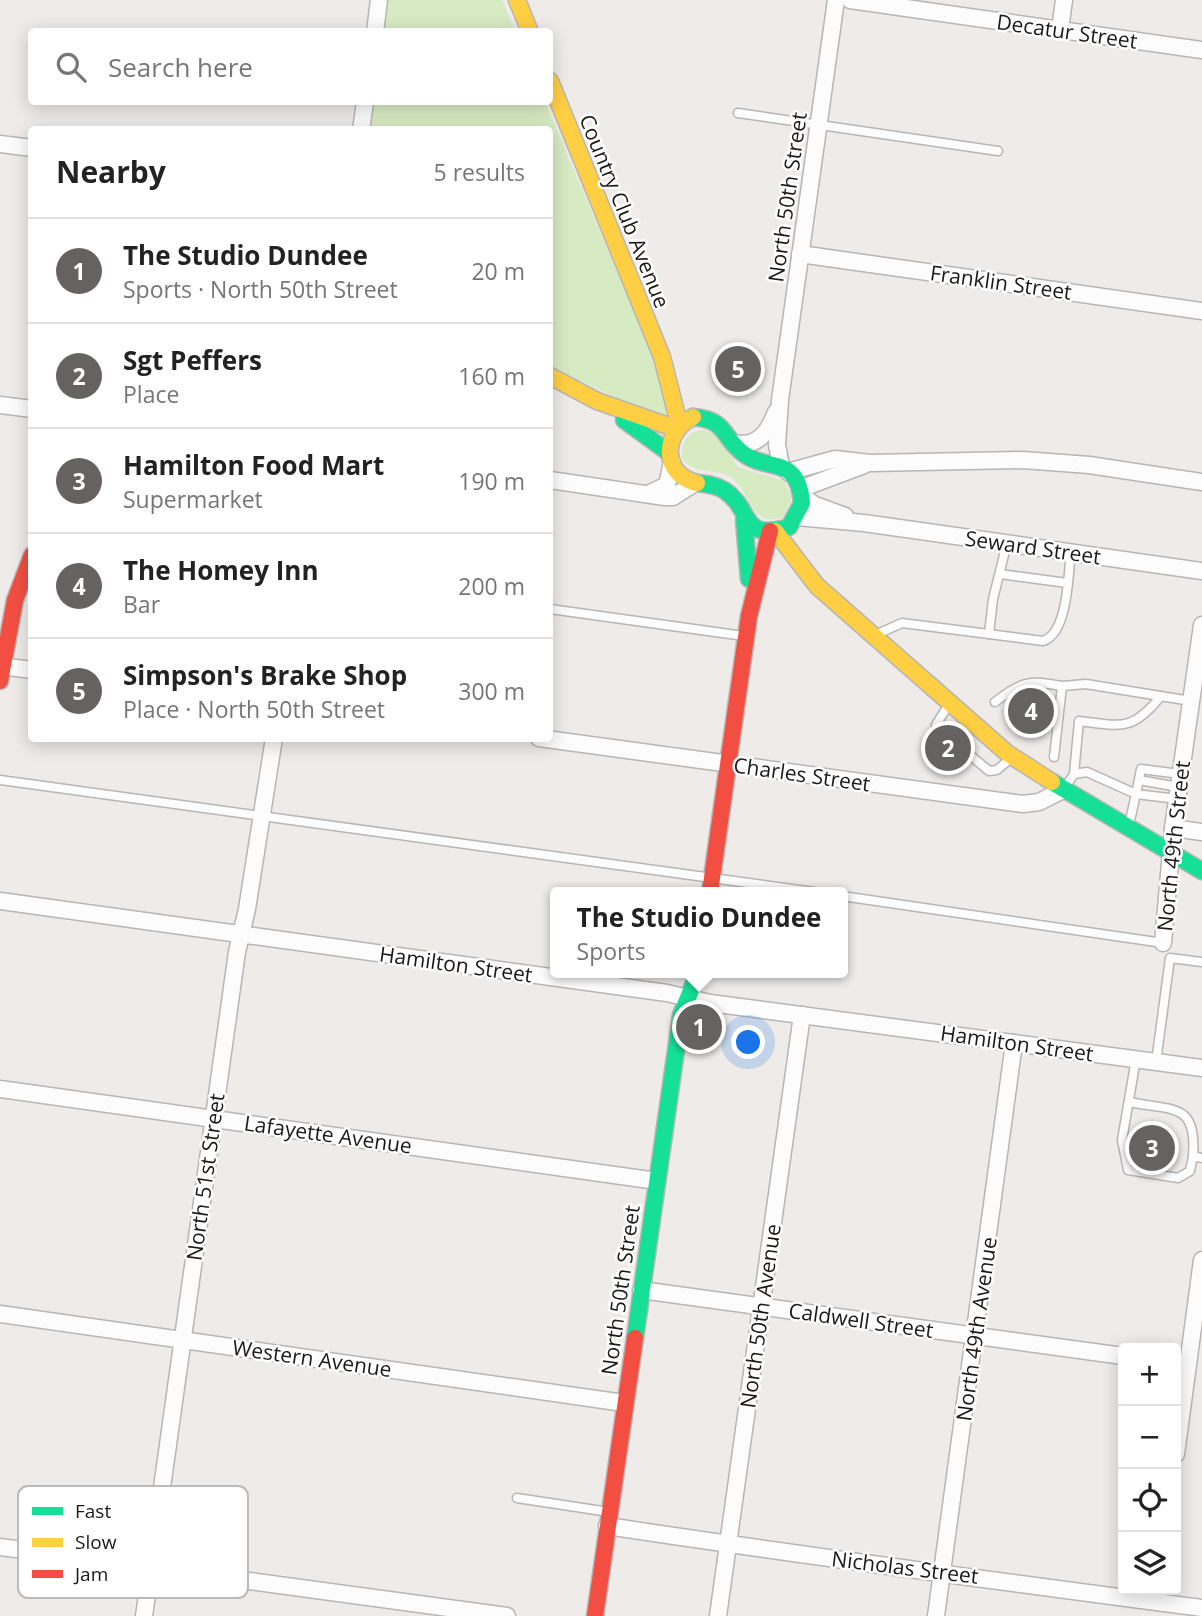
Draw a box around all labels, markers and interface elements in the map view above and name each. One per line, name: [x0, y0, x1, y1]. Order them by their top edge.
street label: Decatur Street: [995, 7, 1139, 55]
search box: [28, 28, 553, 105]
icon: search: [52, 48, 90, 86]
text: Search here: [108, 49, 253, 85]
street label: Country Club Avenue: [573, 110, 677, 312]
street label: North 50th Street: [761, 110, 813, 284]
text: Nearby: [56, 151, 166, 192]
text: 5 results: [434, 156, 525, 188]
text: The Studio Dundee: [123, 237, 368, 273]
text: 1: [72, 255, 86, 287]
text: 20 m: [471, 255, 525, 287]
street label: Franklin Street: [928, 258, 1074, 306]
text: Sports · North 50th Street: [123, 273, 398, 305]
text: Sgt Peffers: [123, 342, 262, 378]
pin: 5: [715, 343, 761, 395]
text: 2: [72, 360, 86, 392]
text: 160 m: [458, 360, 525, 392]
text: Place: [123, 378, 179, 410]
text: Hamilton Food Mart: [123, 447, 384, 483]
text: 3: [72, 465, 86, 497]
text: 190 m: [458, 465, 525, 497]
text: Supermarket: [123, 483, 263, 515]
street label: Seward Street: [963, 524, 1103, 570]
text: The Homey Inn: [123, 552, 318, 588]
text: 4: [72, 570, 86, 602]
text: 200 m: [458, 570, 525, 602]
text: Bar: [123, 588, 160, 620]
text: Simpson's Brake Shop: [123, 657, 407, 693]
text: 5: [72, 675, 86, 707]
text: 300 m: [458, 675, 525, 707]
pin: 4: [1008, 685, 1054, 737]
text: Place · North 50th Street: [123, 693, 385, 725]
pin: 2: [925, 722, 971, 774]
street label: Charles Street: [732, 751, 872, 797]
street label: North 49th Street: [1150, 759, 1196, 933]
popup: [550, 887, 848, 978]
text: The Studio Dundee: [577, 899, 821, 935]
text: Sports: [577, 935, 646, 967]
street label: Hamilton Street: [378, 939, 534, 989]
pin: 1: [676, 1001, 722, 1053]
street label: Hamilton Street: [939, 1018, 1095, 1068]
your location: [731, 1025, 765, 1059]
street label: North 51st Street: [179, 1092, 231, 1262]
street label: Lafayette Avenue: [242, 1108, 414, 1160]
pin: 3: [1129, 1122, 1175, 1174]
street label: North 50th Street: [594, 1203, 646, 1377]
street label: North 50th Avenue: [733, 1222, 787, 1410]
street label: North 49th Avenue: [949, 1235, 1003, 1423]
street label: Caldwell Street: [787, 1296, 935, 1344]
street label: Western Avenue: [231, 1333, 393, 1383]
map controls: [1118, 1343, 1181, 1595]
button: +: [1118, 1343, 1181, 1406]
button: −: [1118, 1406, 1181, 1469]
button: locate: [1118, 1469, 1181, 1532]
legend: [18, 1486, 248, 1598]
text: Fast: [75, 1498, 111, 1524]
text: Slow: [75, 1529, 117, 1555]
button: layers: [1118, 1532, 1181, 1595]
street label: Nicholas Street: [830, 1544, 980, 1590]
text: Jam: [73, 1561, 108, 1587]

